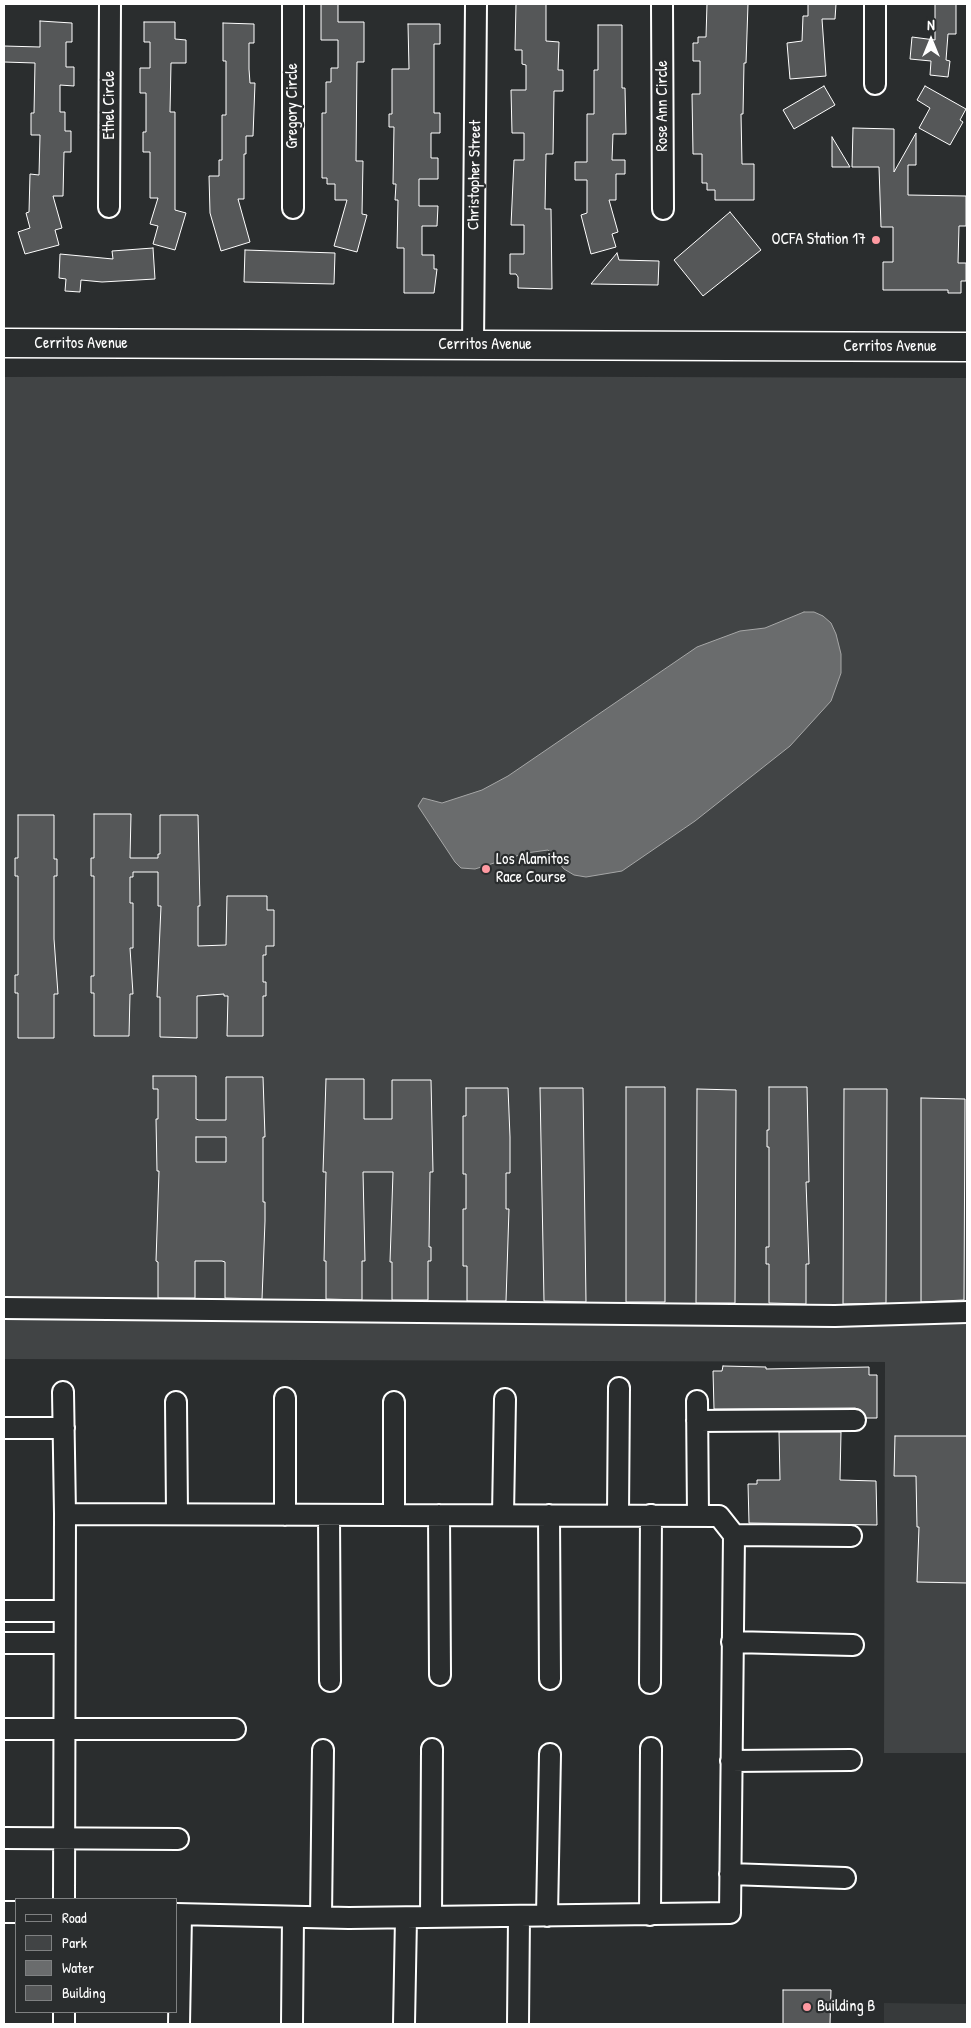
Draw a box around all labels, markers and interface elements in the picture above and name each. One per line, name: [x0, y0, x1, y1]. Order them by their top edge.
north arrow: [906, 15, 956, 65]
text: N: [927, 15, 935, 34]
street label: Rose Ann Circle: [653, 60, 673, 152]
street label: Gregory Circle: [283, 63, 303, 149]
street label: Ethel Circle: [100, 71, 120, 139]
street label: Christopher Street: [464, 120, 486, 230]
place label: OCFA Station 17: [772, 230, 866, 250]
marker: OCFA Station 17: [870, 234, 882, 246]
street label: Cerritos Avenue: [34, 334, 128, 354]
street label: Cerritos Avenue: [438, 335, 532, 355]
street label: Cerritos Avenue: [843, 337, 937, 357]
place label: Los Alamitos Race Course: [496, 850, 569, 888]
marker: Los Alamitos Race Course: [480, 863, 492, 875]
legend: [15, 1898, 178, 2013]
text: Road: [62, 1907, 87, 1928]
text: Park: [62, 1932, 87, 1953]
text: Water: [62, 1957, 94, 1978]
text: Building: [62, 1982, 106, 2003]
place label: Building B: [817, 1997, 875, 2017]
marker: Building B: [801, 2001, 813, 2013]

